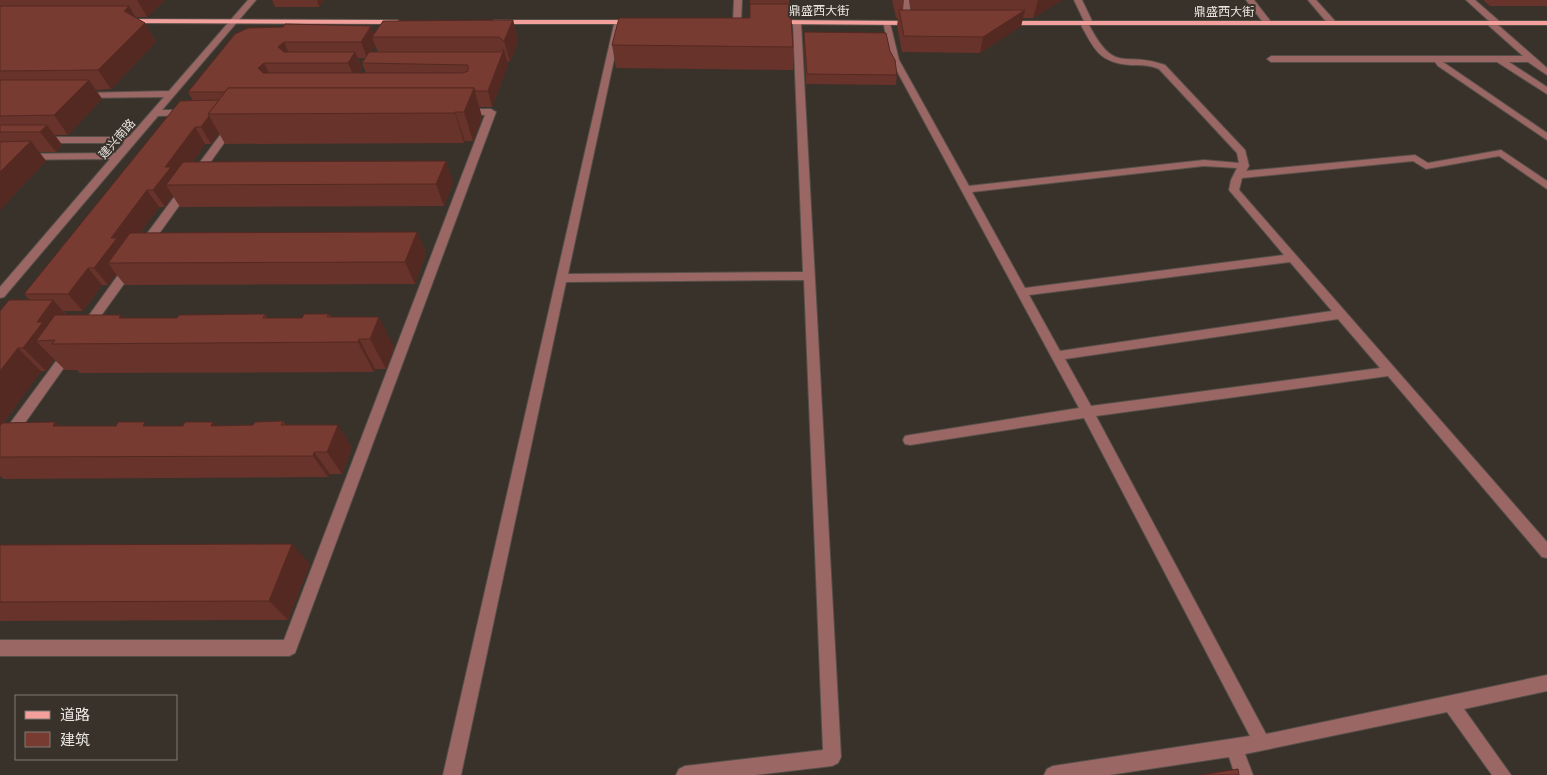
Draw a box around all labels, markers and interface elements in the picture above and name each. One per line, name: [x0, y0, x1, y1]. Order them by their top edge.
street label: 鼎盛西大街: [789, 2, 849, 19]
street label: 鼎盛西大街: [1194, 3, 1254, 20]
street label: 建兴南路: [94, 115, 139, 162]
legend: [15, 695, 178, 760]
text: 道路: [60, 704, 90, 725]
text: 建筑: [60, 729, 90, 750]

